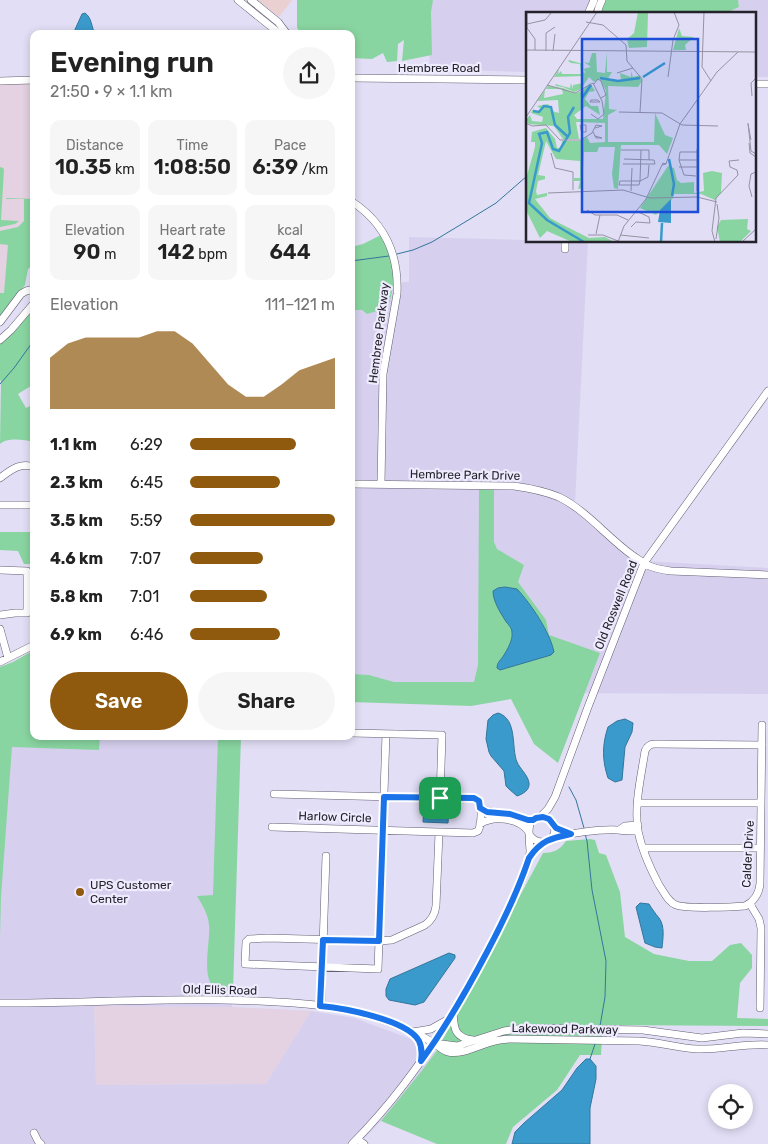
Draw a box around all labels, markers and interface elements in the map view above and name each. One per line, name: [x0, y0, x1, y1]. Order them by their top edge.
inset map: [526, 12, 756, 242]
text: Evening run: [50, 46, 214, 79]
button: share: [283, 47, 335, 99]
street label: Hembree Road: [398, 61, 480, 75]
text: 21:50 · 9 × 1.1 km: [50, 82, 172, 101]
text: Distance: [66, 137, 124, 154]
text: Time: [177, 137, 208, 154]
text: Pace: [274, 137, 306, 154]
text: 10.35: [55, 154, 112, 179]
text: 1:08:50: [154, 154, 231, 179]
text: 6:39: [252, 154, 298, 179]
text: km: [112, 161, 135, 178]
text: /km: [298, 161, 328, 178]
text: Elevation: [65, 222, 125, 239]
text: Heart rate: [160, 222, 225, 239]
text: kcal: [277, 222, 303, 239]
text: 90: [73, 239, 101, 264]
text: 142: [158, 239, 195, 264]
text: 644: [269, 239, 311, 264]
text: m: [101, 246, 116, 263]
text: bpm: [195, 246, 227, 263]
street label: Hembree Parkway: [366, 281, 392, 384]
text: Elevation: [50, 295, 119, 314]
text: 111–121 m: [265, 295, 335, 314]
text: 1.1 km: [50, 435, 97, 454]
text: 6:29: [130, 435, 163, 454]
street label: Hembree Park Drive: [410, 467, 521, 483]
text: 2.3 km: [50, 473, 103, 492]
text: 6:45: [130, 473, 163, 492]
text: 3.5 km: [50, 511, 103, 530]
text: 5:59: [130, 511, 163, 530]
text: 4.6 km: [50, 549, 103, 568]
text: 7:07: [130, 549, 161, 568]
street label: Old Roswell Road: [592, 558, 640, 652]
text: 5.8 km: [50, 587, 103, 606]
text: 7:01: [130, 587, 159, 606]
text: 6.9 km: [50, 625, 102, 644]
text: 6:46: [130, 625, 163, 644]
button: Save: [50, 672, 188, 730]
button: Share: [198, 672, 335, 730]
pin: [419, 777, 461, 819]
icon: arrive: [426, 784, 454, 812]
street label: Harlow Circle: [298, 809, 372, 825]
street label: Calder Drive: [739, 820, 757, 888]
place label: UPS Customer Center: [90, 878, 172, 906]
marker: UPS Customer Center: [74, 886, 86, 898]
street label: Old Ellis Road: [183, 982, 257, 998]
street label: Lakewood Parkway: [512, 1021, 619, 1037]
map controls: [708, 1084, 753, 1129]
button: locate: [708, 1084, 753, 1129]

